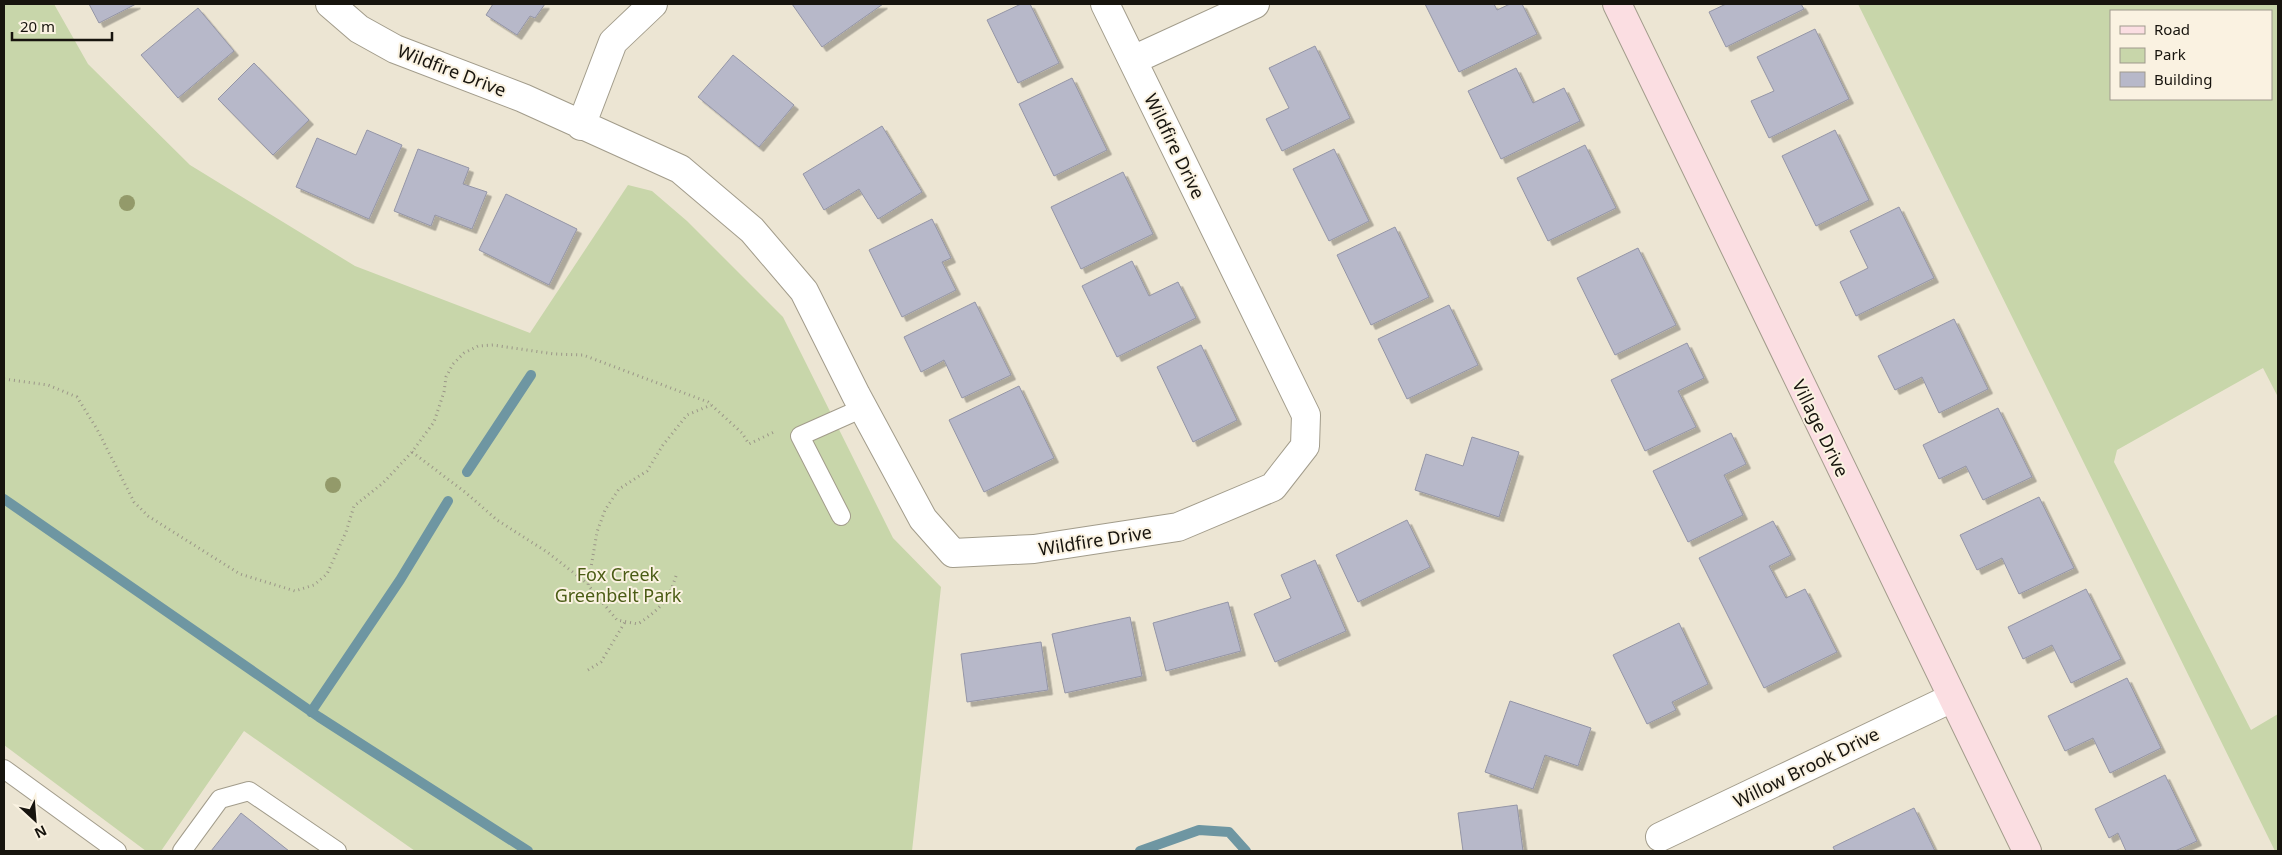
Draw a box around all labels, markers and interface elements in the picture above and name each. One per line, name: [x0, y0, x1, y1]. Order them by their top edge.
scale bar: [12, 10, 112, 42]
legend: [2110, 10, 2272, 100]
text: 20 m: [20, 16, 55, 36]
text: Road: [2154, 19, 2190, 39]
street label: Wildfire Drive: [394, 38, 510, 102]
text: Park: [2154, 44, 2186, 64]
text: Building: [2154, 69, 2212, 89]
street label: Wildfire Drive: [1139, 89, 1211, 203]
street label: Village Drive: [1787, 375, 1855, 481]
street label: Wildfire Drive: [1037, 519, 1153, 561]
park label: Fox Creek Greenbelt Park: [555, 562, 682, 607]
street label: Willow Brook Drive: [1729, 721, 1883, 813]
north arrow: [10, 795, 60, 845]
text: N: [32, 821, 50, 843]

